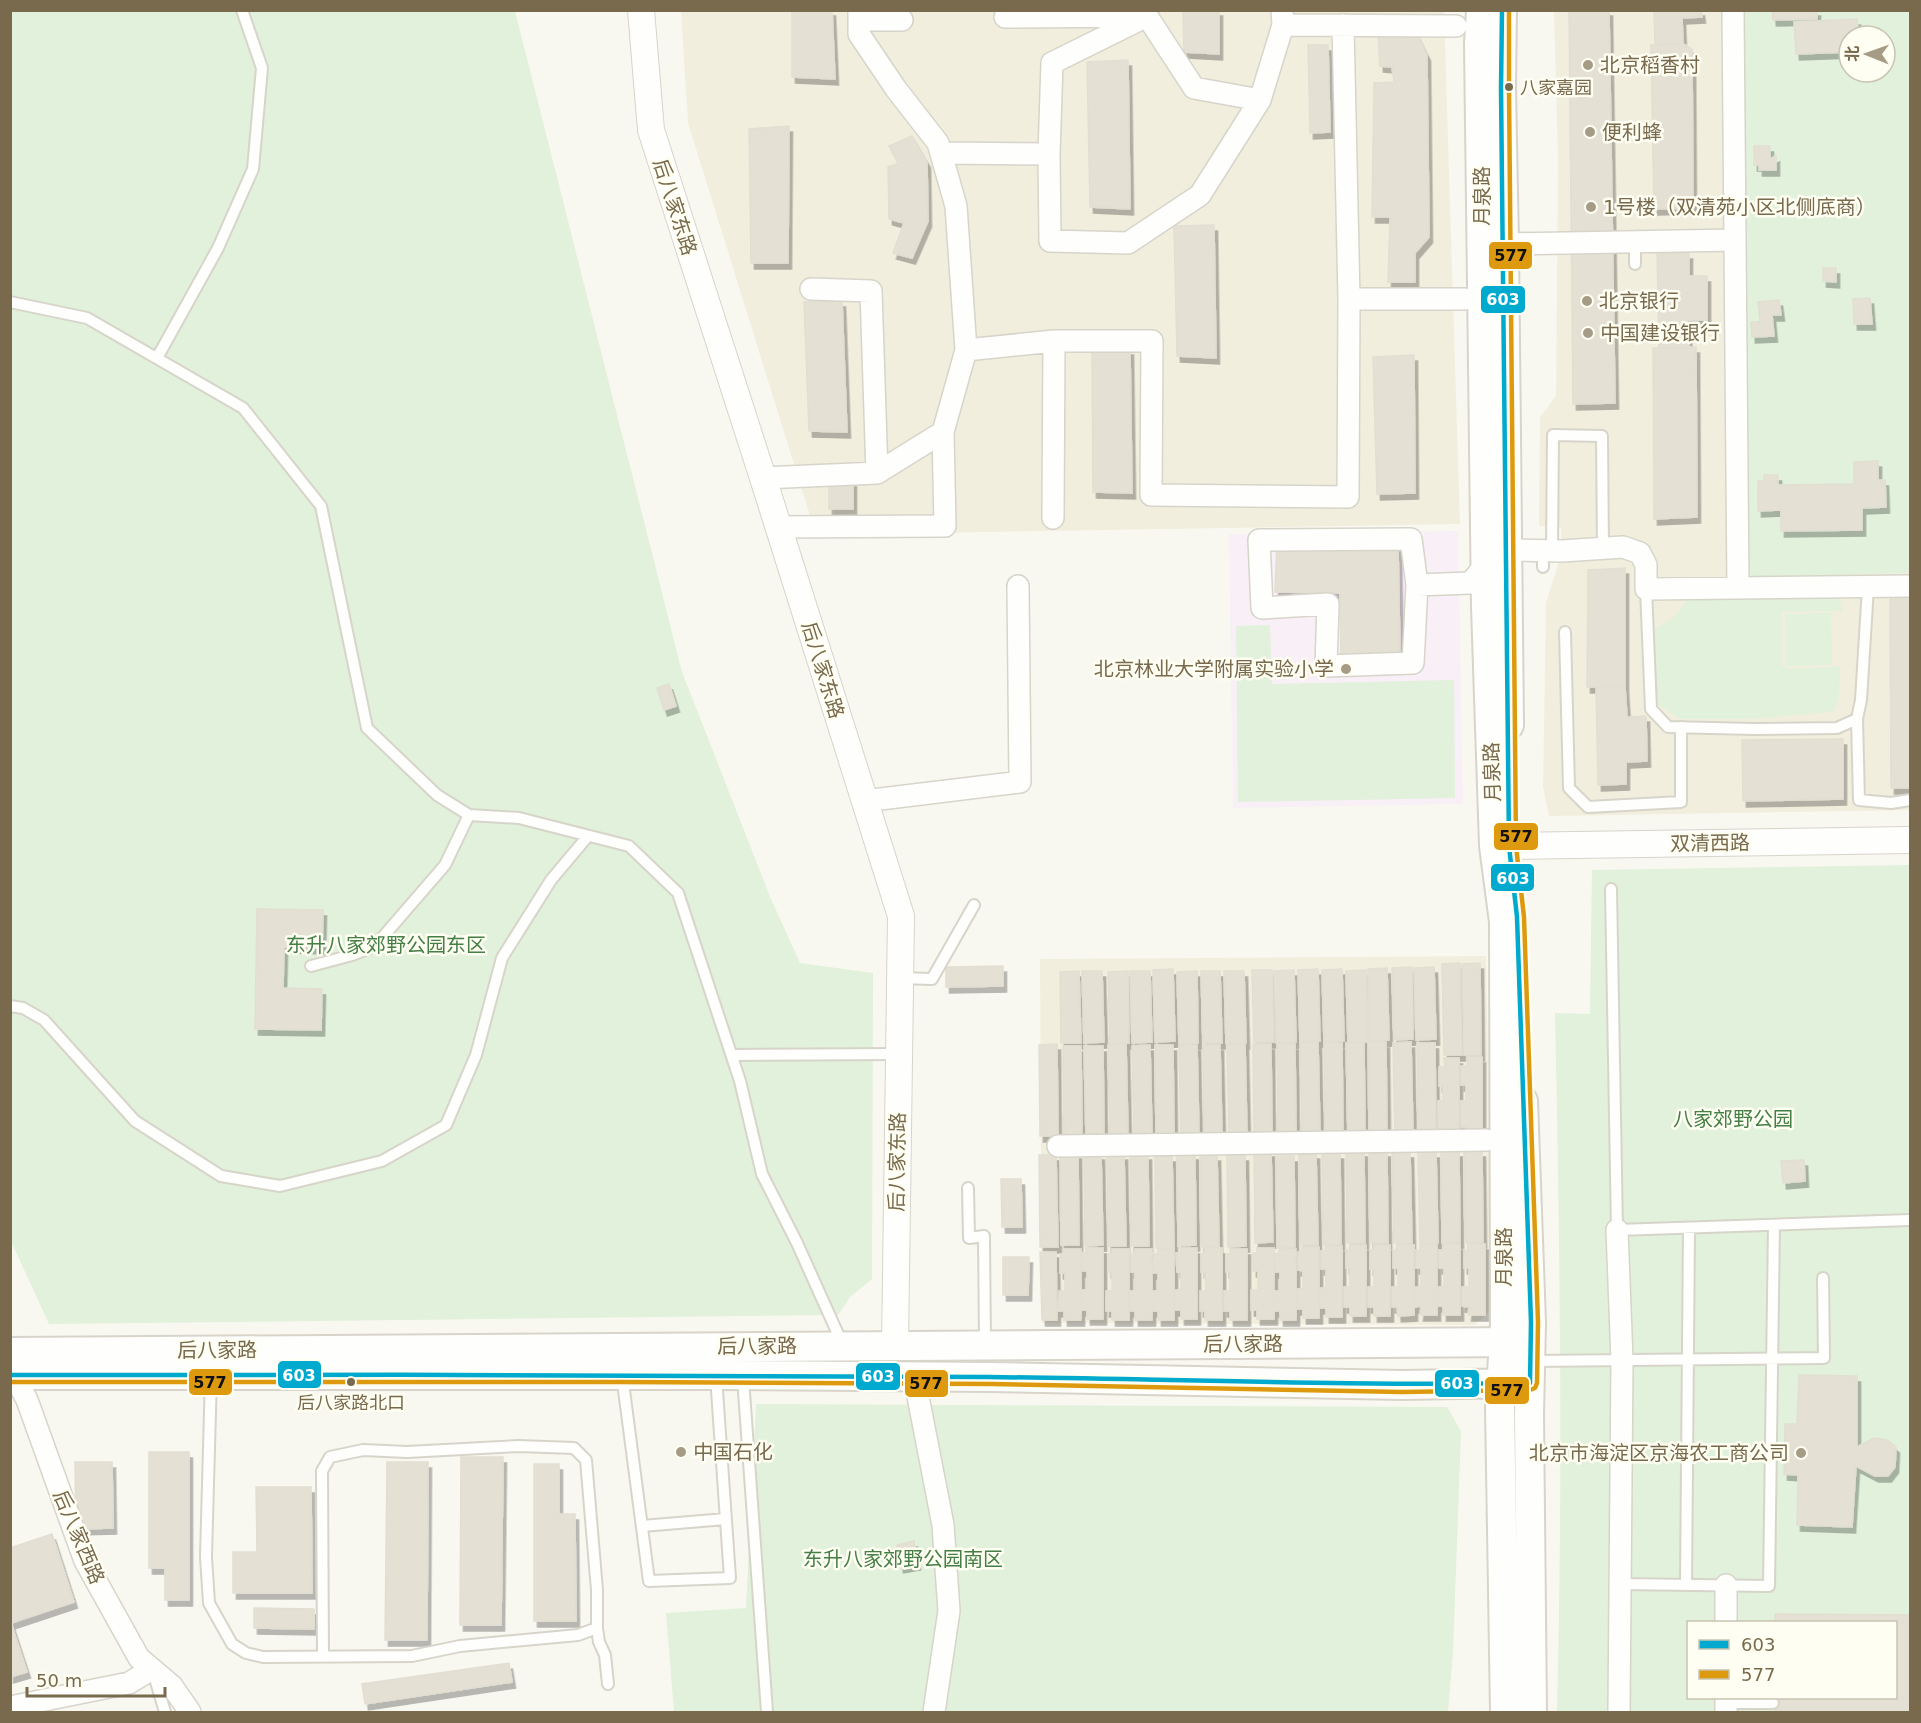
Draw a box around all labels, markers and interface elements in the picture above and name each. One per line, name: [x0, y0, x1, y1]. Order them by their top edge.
north arrow: [1837, 24, 1897, 84]
text: 北: [1843, 46, 1862, 62]
place label: 北京稻香村: [1600, 53, 1700, 77]
marker: 北京稻香村: [1581, 58, 1595, 72]
place label: 八家嘉园: [1520, 77, 1592, 98]
marker: 八家嘉园: [1503, 81, 1515, 93]
place label: 便利蜂: [1602, 120, 1662, 144]
marker: 便利蜂: [1583, 125, 1597, 139]
street label: 后八家东路: [648, 156, 702, 258]
street label: 月泉路: [1470, 166, 1494, 226]
place label: 1号楼（双清苑小区北侧底商）: [1603, 195, 1876, 219]
marker: 1号楼（双清苑小区北侧底商）: [1584, 200, 1598, 214]
line badge: 577: [1488, 241, 1533, 270]
text: 577: [1494, 246, 1528, 265]
line badge: 603: [1480, 285, 1526, 314]
place label: 北京银行: [1599, 289, 1679, 313]
text: 603: [1486, 290, 1520, 309]
marker: 北京银行: [1580, 294, 1594, 308]
place label: 中国建设银行: [1600, 321, 1720, 345]
marker: 中国建设银行: [1581, 326, 1595, 340]
street label: 后八家东路: [797, 619, 849, 721]
place label: 北京林业大学附属实验小学: [1094, 657, 1334, 681]
marker: 北京林业大学附属实验小学: [1339, 662, 1353, 676]
street label: 月泉路: [1479, 742, 1505, 802]
line badge: 577: [1493, 822, 1539, 851]
text: 577: [1499, 827, 1533, 846]
street label: 双清西路: [1670, 830, 1750, 856]
line badge: 603: [1490, 863, 1535, 892]
text: 603: [1496, 869, 1530, 888]
park label: 东升八家郊野公园东区: [286, 933, 486, 957]
park label: 八家郊野公园: [1673, 1107, 1793, 1131]
street label: 后八家东路: [884, 1112, 910, 1212]
street label: 月泉路: [1492, 1227, 1516, 1287]
street label: 后八家路: [1203, 1332, 1283, 1356]
street label: 后八家路: [717, 1334, 797, 1358]
street label: 后八家路: [177, 1338, 257, 1362]
line badge: 603: [277, 1360, 322, 1389]
line badge: 603: [855, 1362, 901, 1391]
text: 603: [282, 1366, 316, 1385]
text: 603: [861, 1367, 895, 1386]
line badge: 577: [188, 1368, 233, 1396]
line badge: 577: [904, 1369, 949, 1398]
line badge: 603: [1434, 1369, 1480, 1398]
text: 577: [193, 1373, 227, 1392]
text: 577: [909, 1374, 943, 1393]
text: 603: [1440, 1374, 1474, 1393]
marker: 后八家路北口: [345, 1376, 357, 1388]
line badge: 577: [1484, 1376, 1530, 1405]
text: 577: [1490, 1381, 1524, 1400]
place label: 后八家路北口: [297, 1392, 405, 1413]
place label: 中国石化: [693, 1440, 773, 1464]
place label: 北京市海淀区京海农工商公司: [1529, 1441, 1789, 1465]
marker: 中国石化: [674, 1445, 688, 1459]
marker: 北京市海淀区京海农工商公司: [1794, 1446, 1808, 1460]
street label: 后八家西路: [48, 1486, 110, 1588]
park label: 东升八家郊野公园南区: [803, 1547, 1003, 1571]
legend: [1687, 1621, 1897, 1699]
text: 603: [1741, 1634, 1775, 1655]
scale bar: [27, 1660, 165, 1698]
text: 577: [1741, 1664, 1775, 1685]
text: 50 m: [36, 1670, 82, 1691]

